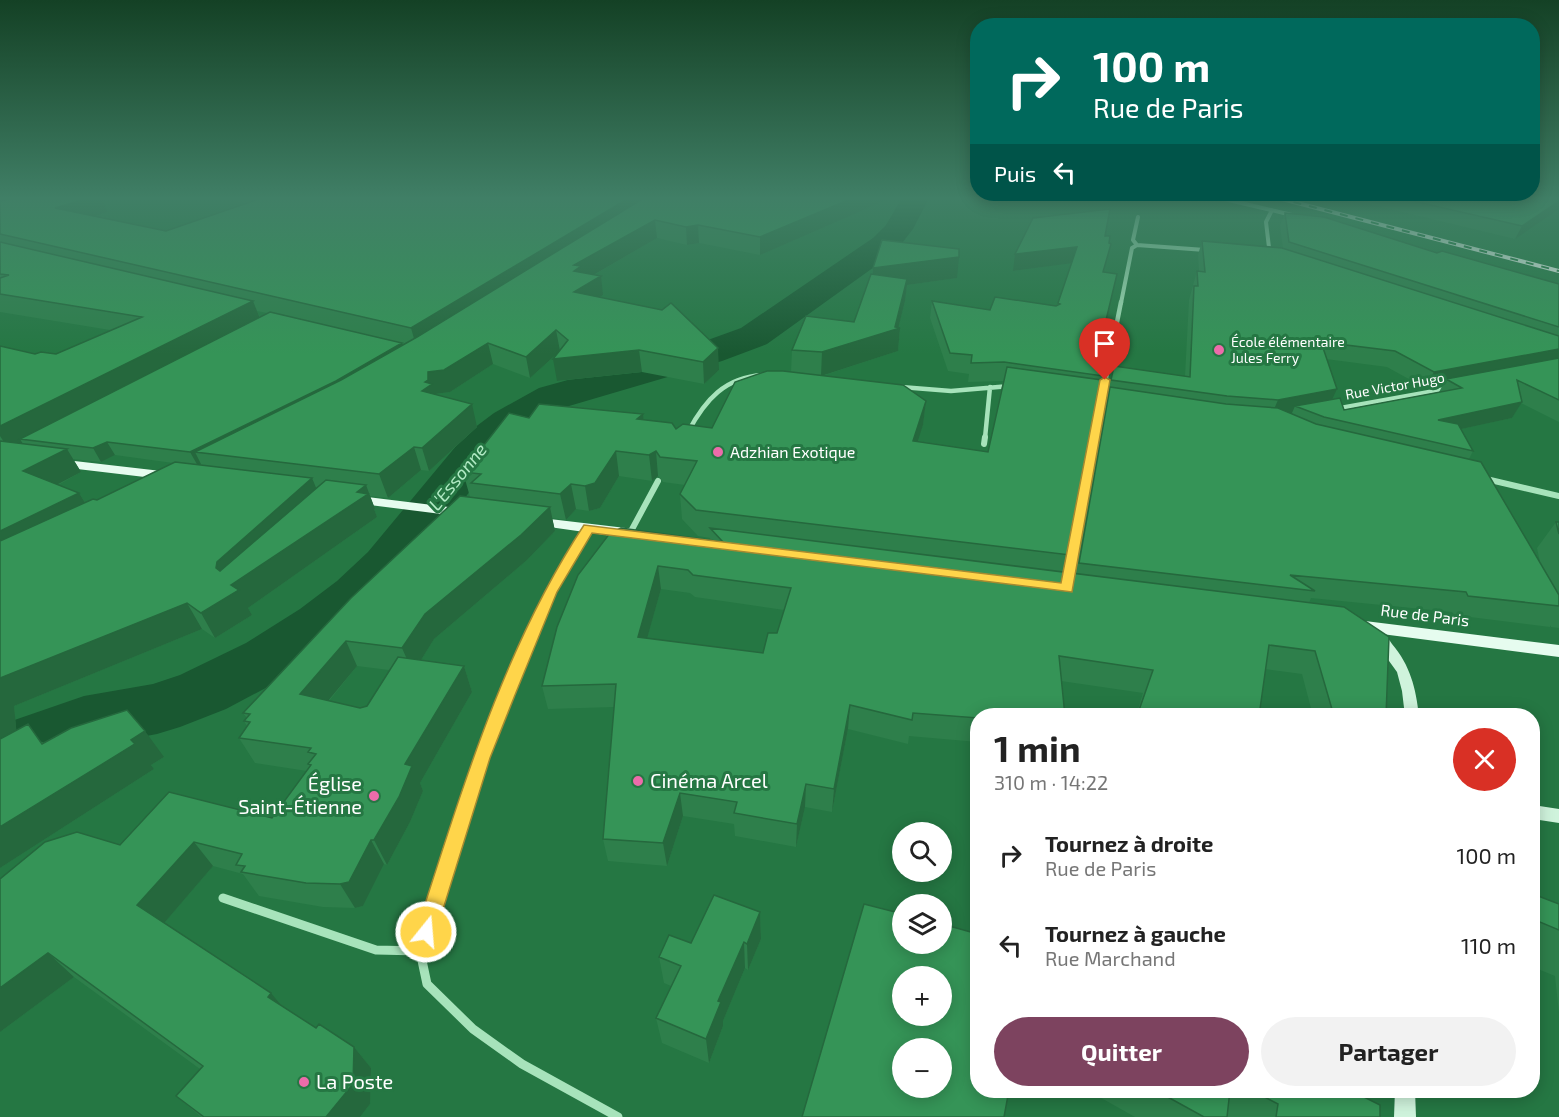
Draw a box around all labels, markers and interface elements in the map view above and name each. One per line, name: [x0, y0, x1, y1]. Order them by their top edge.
text: 100 m: [1093, 40, 1210, 90]
icon: right: [994, 42, 1072, 120]
text: Rue de Paris: [1093, 91, 1243, 123]
icon: left: [1048, 156, 1081, 189]
text: Puis: [994, 160, 1036, 186]
pin: [1079, 318, 1130, 380]
icon: arrive: [1088, 327, 1121, 360]
place label: École élémentaire Jules Ferry: [1231, 333, 1345, 366]
marker: École élémentaire Jules Ferry: [1212, 343, 1226, 357]
street label: Rue Victor Hugo: [1344, 368, 1446, 403]
water label: L'Essonne: [423, 438, 491, 514]
place label: Adzhian Exotique: [730, 442, 855, 461]
marker: Adzhian Exotique: [711, 445, 725, 459]
street label: Rue de Paris: [1380, 600, 1470, 629]
text: 1 min: [994, 726, 1081, 769]
button: close: [1453, 728, 1516, 791]
place label: Cinéma Arcel: [650, 768, 768, 792]
text: 310 m · 14:22: [994, 770, 1108, 794]
place label: Église Saint-Étienne: [238, 771, 362, 818]
marker: Cinéma Arcel: [631, 774, 645, 788]
marker: Église Saint-Étienne: [367, 789, 381, 803]
map controls: [892, 822, 952, 1098]
button: search: [892, 822, 952, 882]
text: Tournez à droite: [1045, 830, 1214, 856]
icon: right: [994, 839, 1027, 872]
text: 100 m: [1457, 842, 1516, 868]
text: Rue de Paris: [1045, 856, 1156, 880]
button: layers: [892, 894, 952, 954]
position arrow: [394, 900, 458, 964]
text: Tournez à gauche: [1045, 920, 1226, 946]
icon: left: [994, 929, 1027, 962]
text: 110 m: [1461, 932, 1516, 958]
text: Rue Marchand: [1045, 946, 1176, 970]
button: +: [892, 966, 952, 1026]
button: Quitter: [994, 1017, 1249, 1086]
button: Partager: [1261, 1017, 1516, 1086]
button: −: [892, 1038, 952, 1098]
place label: La Poste: [316, 1069, 393, 1093]
marker: La Poste: [297, 1075, 311, 1089]

